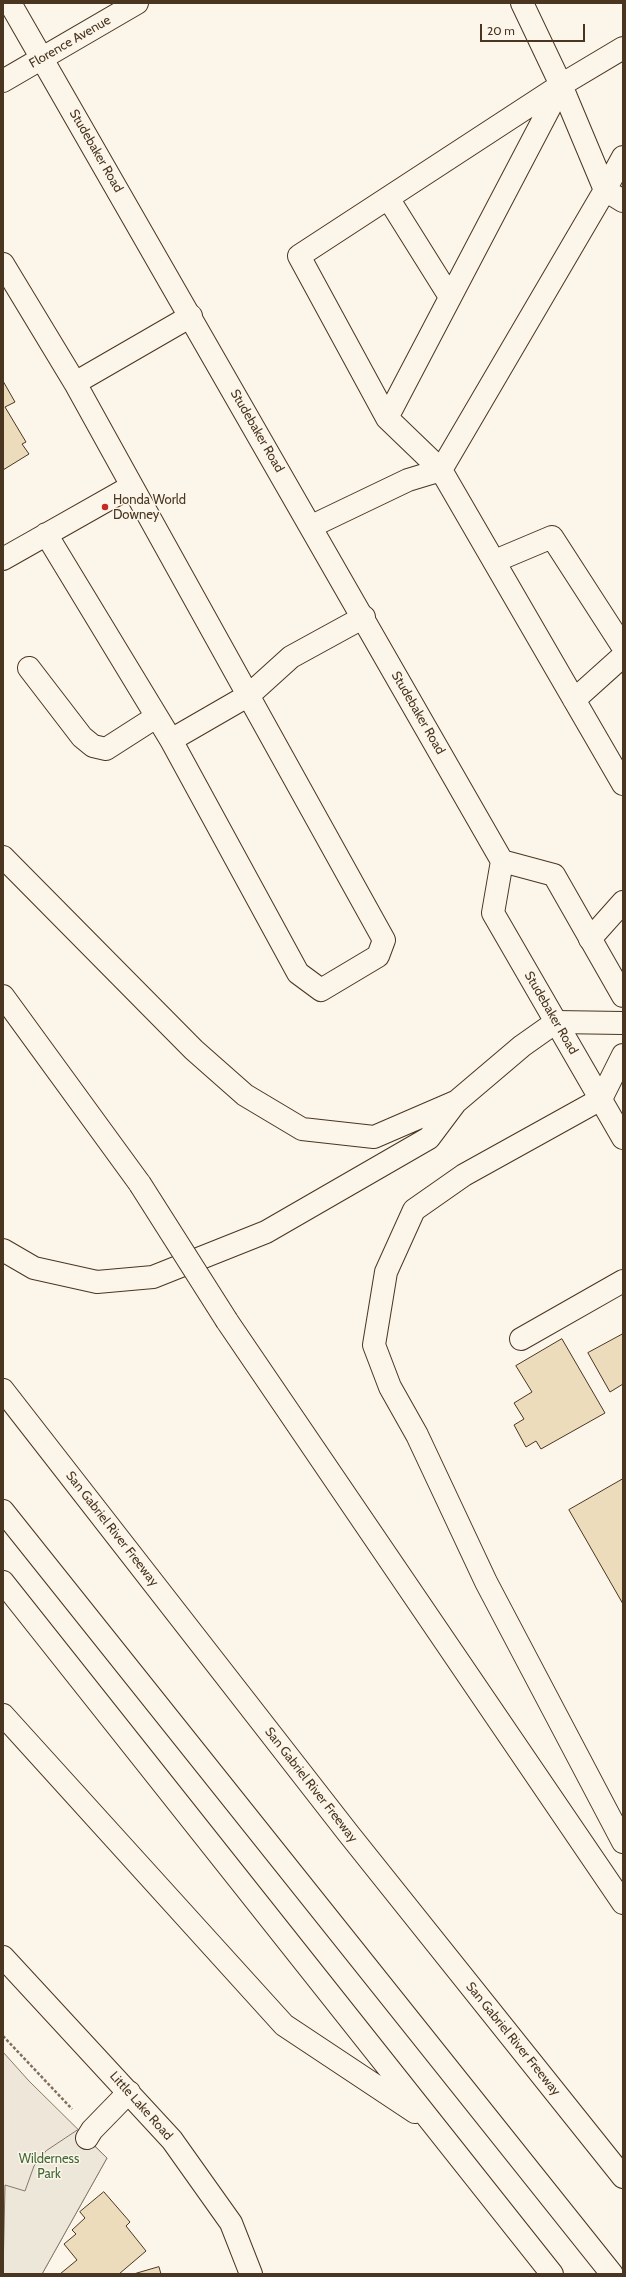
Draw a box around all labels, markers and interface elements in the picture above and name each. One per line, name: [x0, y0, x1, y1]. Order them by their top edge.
street label: Florence Avenue: [27, 12, 113, 72]
scale bar: [482, 16, 587, 42]
text: 20 m: [487, 23, 515, 38]
street label: Studebaker Road: [66, 107, 126, 195]
street label: Studebaker Road: [227, 387, 287, 475]
place label: Honda World Downey: [113, 492, 186, 523]
marker: Honda World Downey: [100, 502, 110, 512]
street label: Studebaker Road: [388, 669, 448, 757]
street label: Studebaker Road: [521, 969, 581, 1057]
street label: San Gabriel River Freeway: [62, 1468, 162, 1590]
street label: San Gabriel River Freeway: [261, 1724, 361, 1846]
street label: San Gabriel River Freeway: [462, 1979, 564, 2099]
street label: Little Lake Road: [106, 2069, 176, 2143]
park label: Wilderness Park: [19, 2151, 79, 2182]

